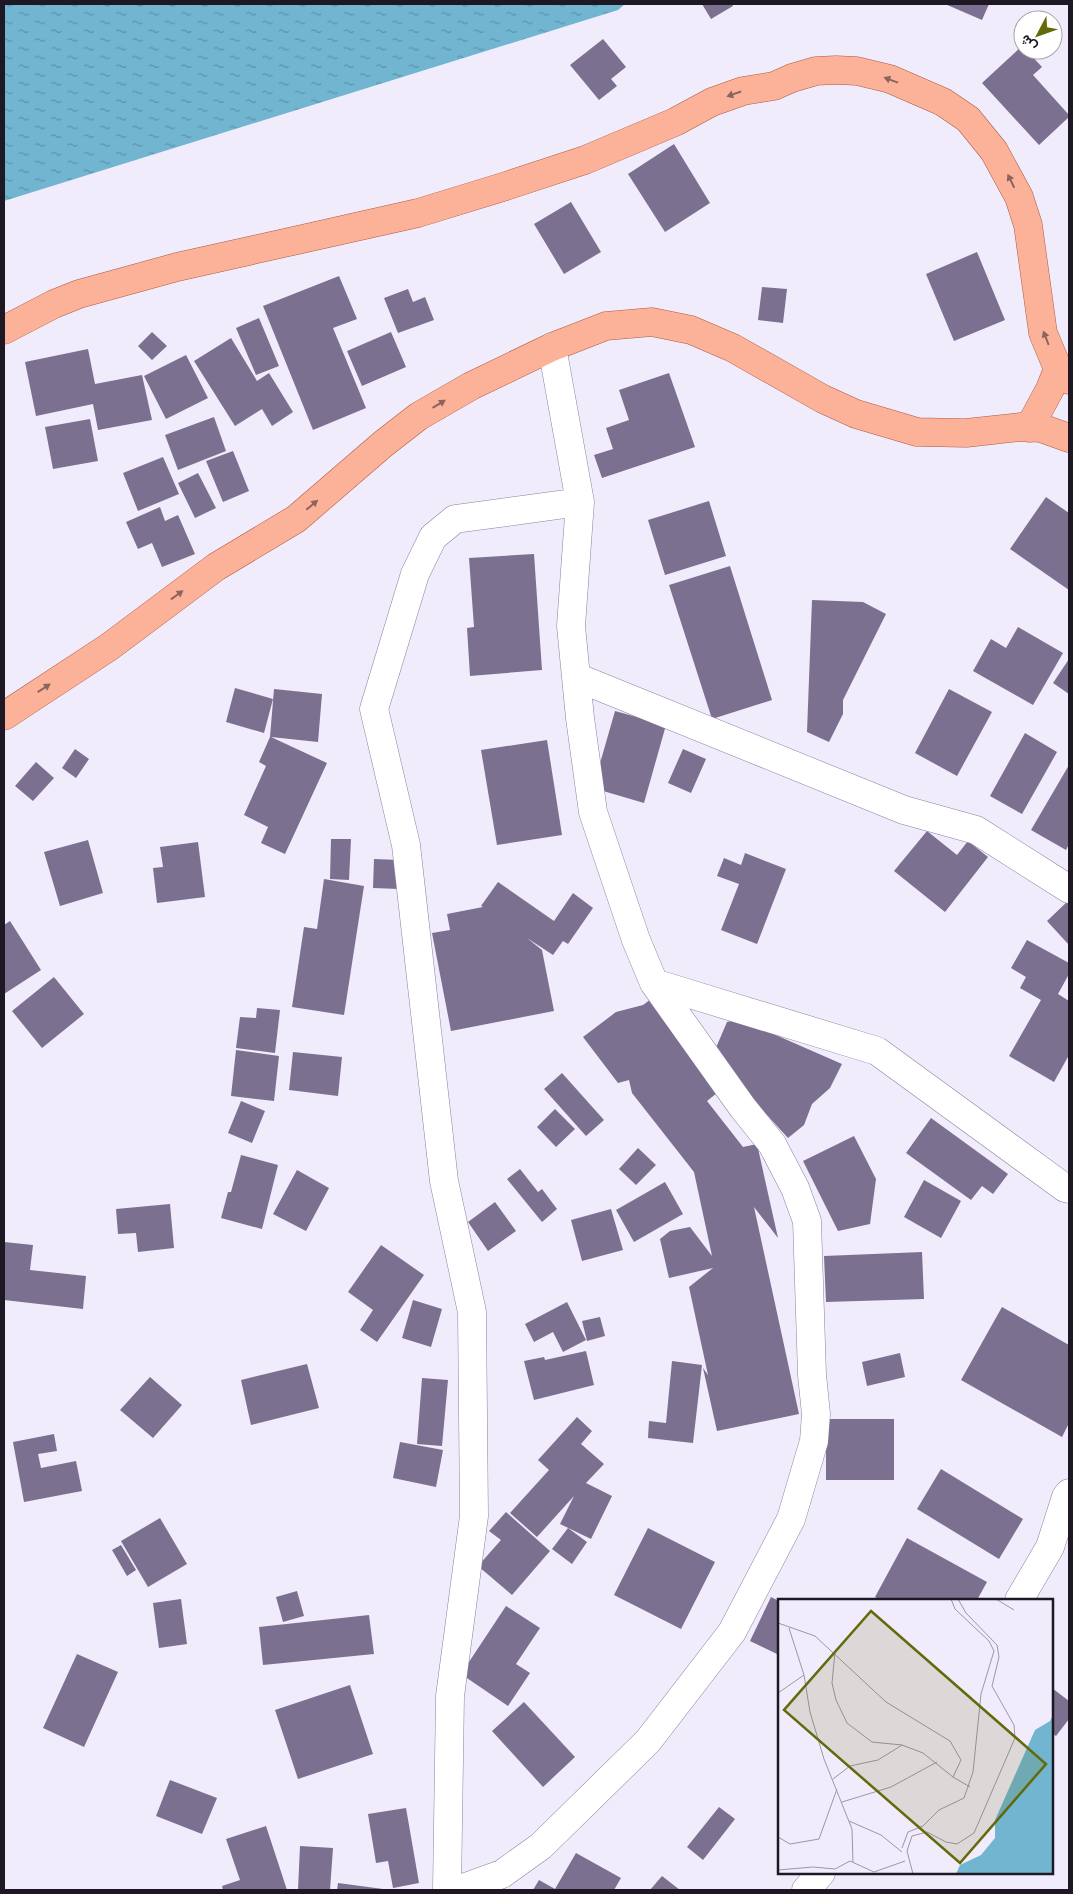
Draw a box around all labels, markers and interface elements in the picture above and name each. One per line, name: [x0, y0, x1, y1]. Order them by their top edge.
north arrow: [1013, 10, 1063, 60]
text: ش: [1016, 31, 1041, 56]
one-way arrow: [884, 76, 899, 83]
one-way arrow: [726, 90, 741, 98]
one-way arrow: [1007, 174, 1015, 188]
one-way arrow: [1042, 331, 1049, 346]
one-way arrow: [432, 400, 445, 409]
one-way arrow: [305, 500, 318, 511]
one-way arrow: [170, 590, 183, 601]
one-way arrow: [37, 684, 51, 693]
inset map: [778, 1599, 1053, 1874]

